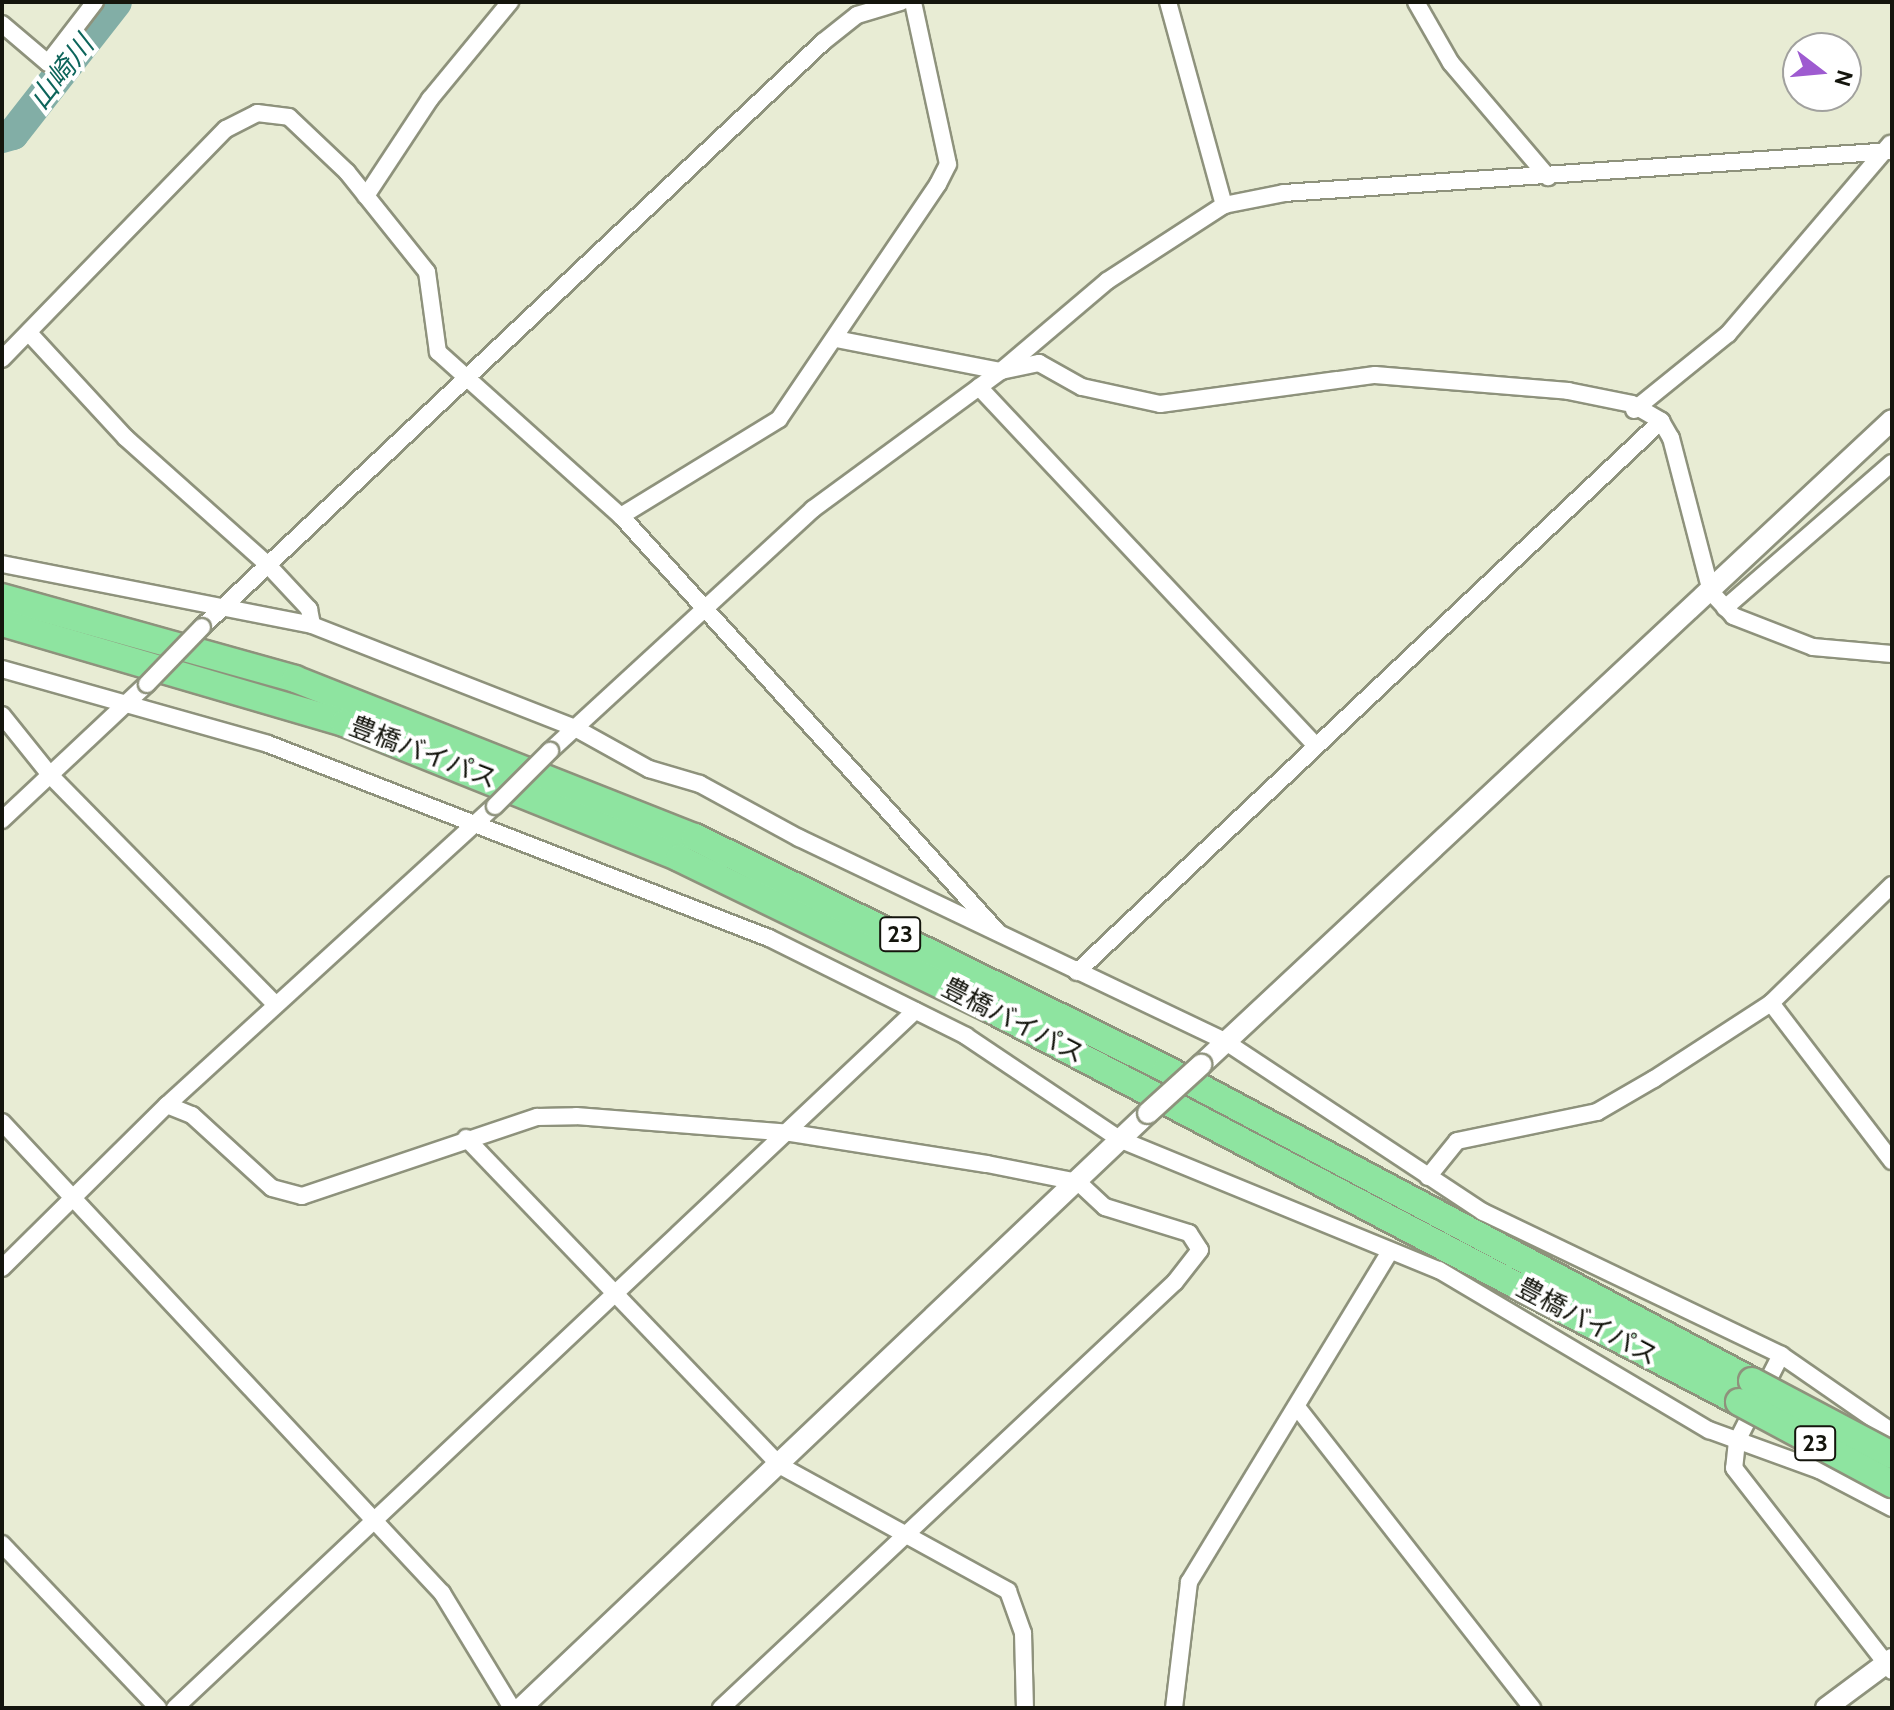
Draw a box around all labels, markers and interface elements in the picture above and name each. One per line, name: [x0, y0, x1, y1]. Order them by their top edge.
water label: 山崎川: [22, 29, 100, 115]
north arrow: [1782, 32, 1862, 112]
text: N: [1829, 67, 1859, 89]
street label: 豊橋バイパス: [345, 710, 501, 796]
road number: 23: [878, 914, 922, 954]
street label: 豊橋バイパス: [936, 972, 1090, 1070]
street label: 豊橋バイパス: [1511, 1272, 1663, 1372]
road number: 23: [1793, 1423, 1837, 1463]

